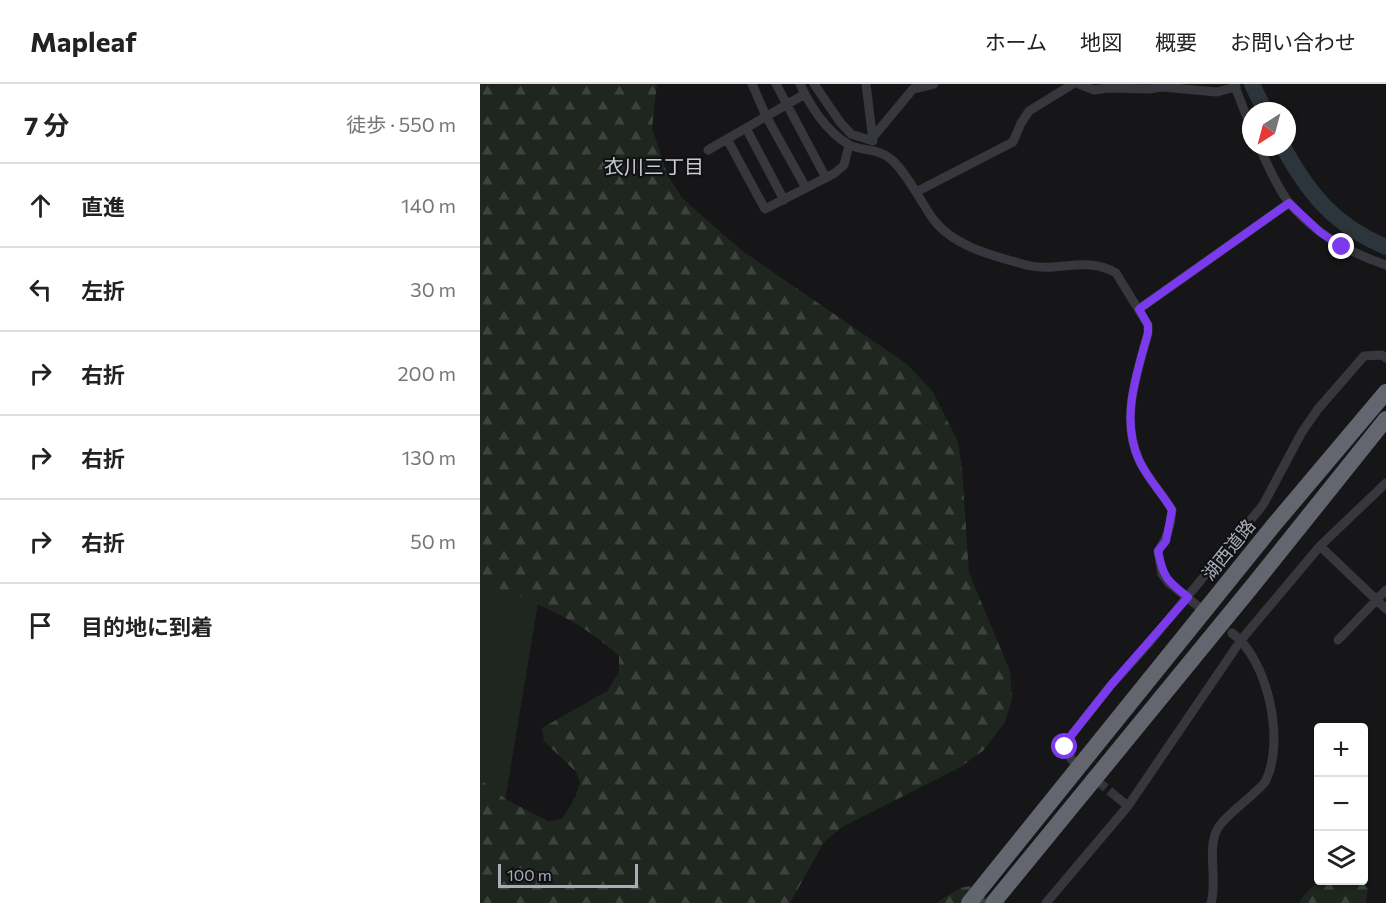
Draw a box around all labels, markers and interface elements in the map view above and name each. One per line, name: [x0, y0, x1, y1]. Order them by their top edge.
text: Mapleaf: [30, 24, 137, 58]
text: ホーム: [985, 29, 1047, 54]
text: 地図: [1080, 29, 1122, 54]
text: 概要: [1155, 29, 1197, 54]
text: お問い合わせ: [1230, 29, 1356, 54]
north arrow: [1242, 102, 1296, 156]
text: 7 分: [24, 109, 69, 140]
text: 徒歩 · 550 m: [346, 112, 456, 136]
district label: 衣川三丁目: [604, 154, 704, 178]
icon: ahead: [24, 189, 57, 222]
text: 直進: [81, 193, 125, 220]
text: 140 m: [401, 193, 456, 217]
route end: [1328, 233, 1354, 259]
icon: left: [24, 273, 57, 306]
text: 左折: [81, 277, 125, 304]
text: 30 m: [410, 277, 456, 301]
icon: right: [24, 357, 57, 390]
text: 右折: [81, 361, 125, 388]
text: 200 m: [398, 361, 456, 385]
icon: right: [24, 441, 57, 474]
text: 右折: [81, 445, 125, 472]
text: 130 m: [402, 445, 456, 469]
street label: 湖西道路: [1197, 514, 1259, 584]
icon: right: [24, 525, 57, 558]
text: 右折: [81, 529, 125, 556]
text: 50 m: [410, 529, 456, 553]
icon: arrive: [24, 609, 57, 642]
text: 目的地に到着: [81, 613, 213, 640]
map controls: [1314, 723, 1368, 885]
button: +: [1314, 723, 1368, 777]
route start: [1051, 733, 1077, 759]
button: −: [1314, 777, 1368, 831]
button: layers: [1314, 831, 1368, 885]
scale bar: [498, 861, 638, 888]
text: 100 m: [507, 865, 552, 884]

